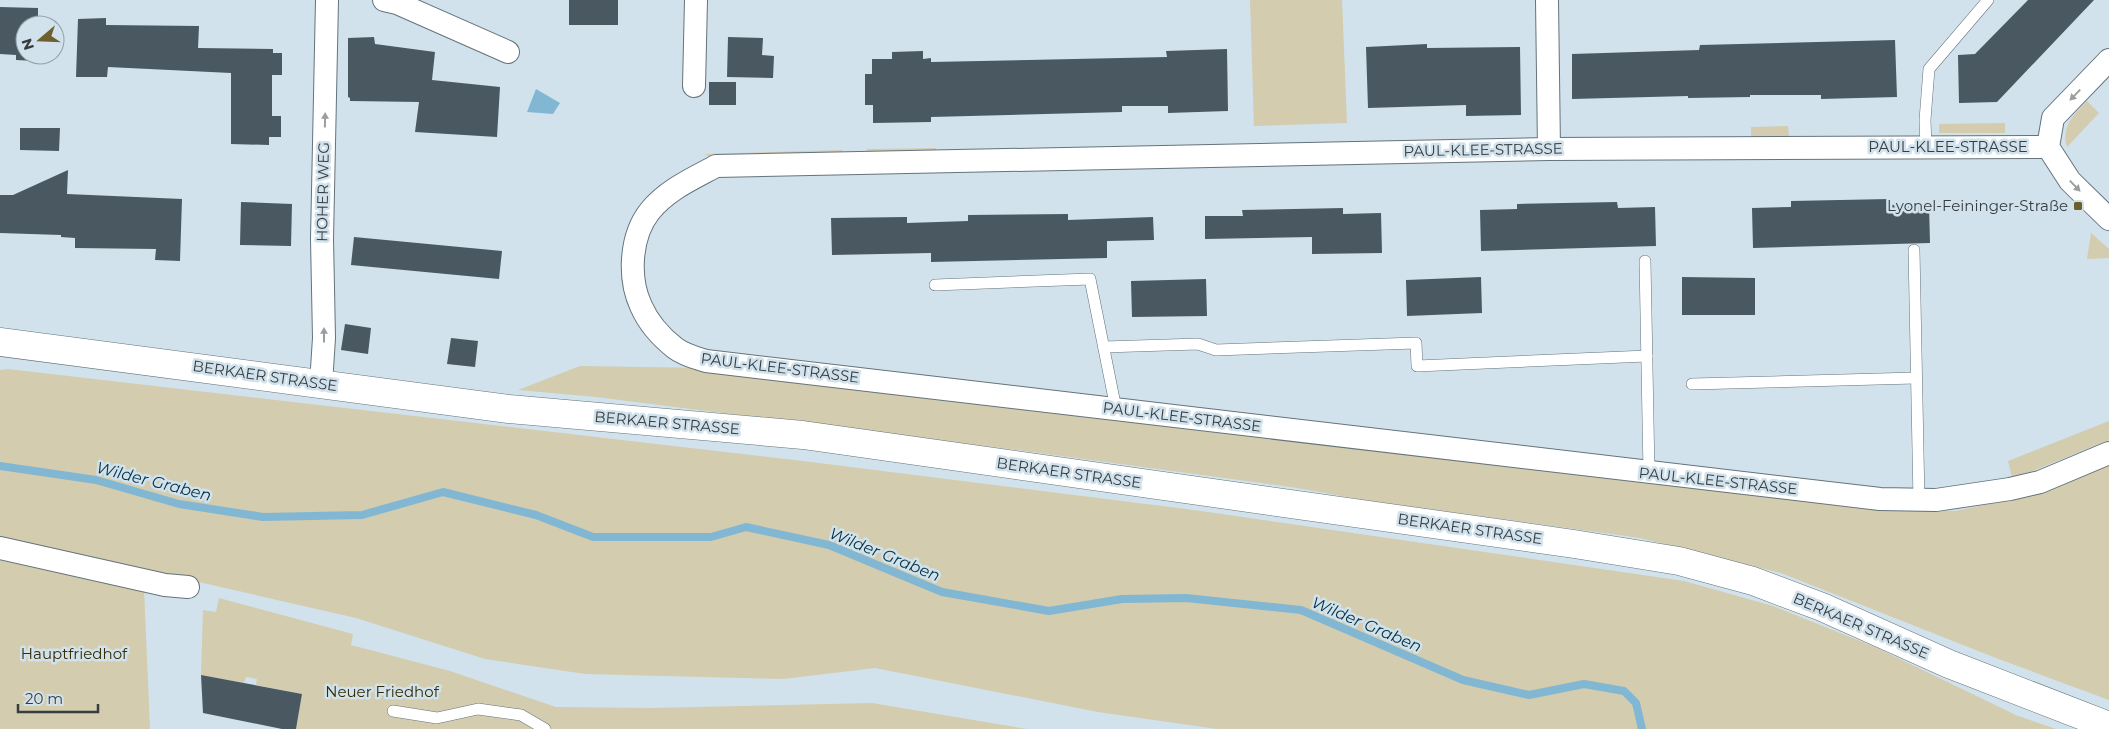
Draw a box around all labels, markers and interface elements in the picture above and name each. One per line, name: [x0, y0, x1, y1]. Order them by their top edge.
north arrow: [15, 15, 65, 65]
text: N: [17, 36, 38, 53]
one-way arrow: [2069, 89, 2081, 101]
one-way arrow: [321, 112, 329, 128]
street label: PAUL-KLEE-STRASSE: [1868, 137, 2028, 156]
street label: PAUL-KLEE-STRASSE: [1403, 139, 1563, 160]
street label: HOHER WEG: [312, 142, 333, 242]
one-way arrow: [2069, 179, 2081, 191]
place label: Lyonel-Feininger-Straße: [1887, 196, 2068, 215]
marker: Lyonel-Feininger-Straße: [2072, 200, 2084, 212]
one-way arrow: [320, 327, 328, 343]
street label: PAUL-KLEE-STRASSE: [700, 348, 860, 387]
street label: BERKAER STRASSE: [192, 356, 339, 395]
street label: PAUL-KLEE-STRASSE: [1102, 397, 1262, 436]
street label: BERKAER STRASSE: [594, 407, 740, 438]
street label: BERKAER STRASSE: [996, 453, 1143, 492]
water label: Wilder Graben: [94, 458, 213, 505]
street label: PAUL-KLEE-STRASSE: [1638, 463, 1798, 498]
street label: BERKAER STRASSE: [1397, 509, 1544, 548]
water label: Wilder Graben: [827, 524, 943, 585]
street label: BERKAER STRASSE: [1790, 588, 1932, 663]
water label: Wilder Graben: [1309, 593, 1425, 656]
park label: Hauptfriedhof: [21, 644, 128, 663]
scale bar: [18, 682, 98, 714]
park label: Neuer Friedhof: [325, 682, 440, 701]
text: 20 m: [25, 689, 63, 708]

